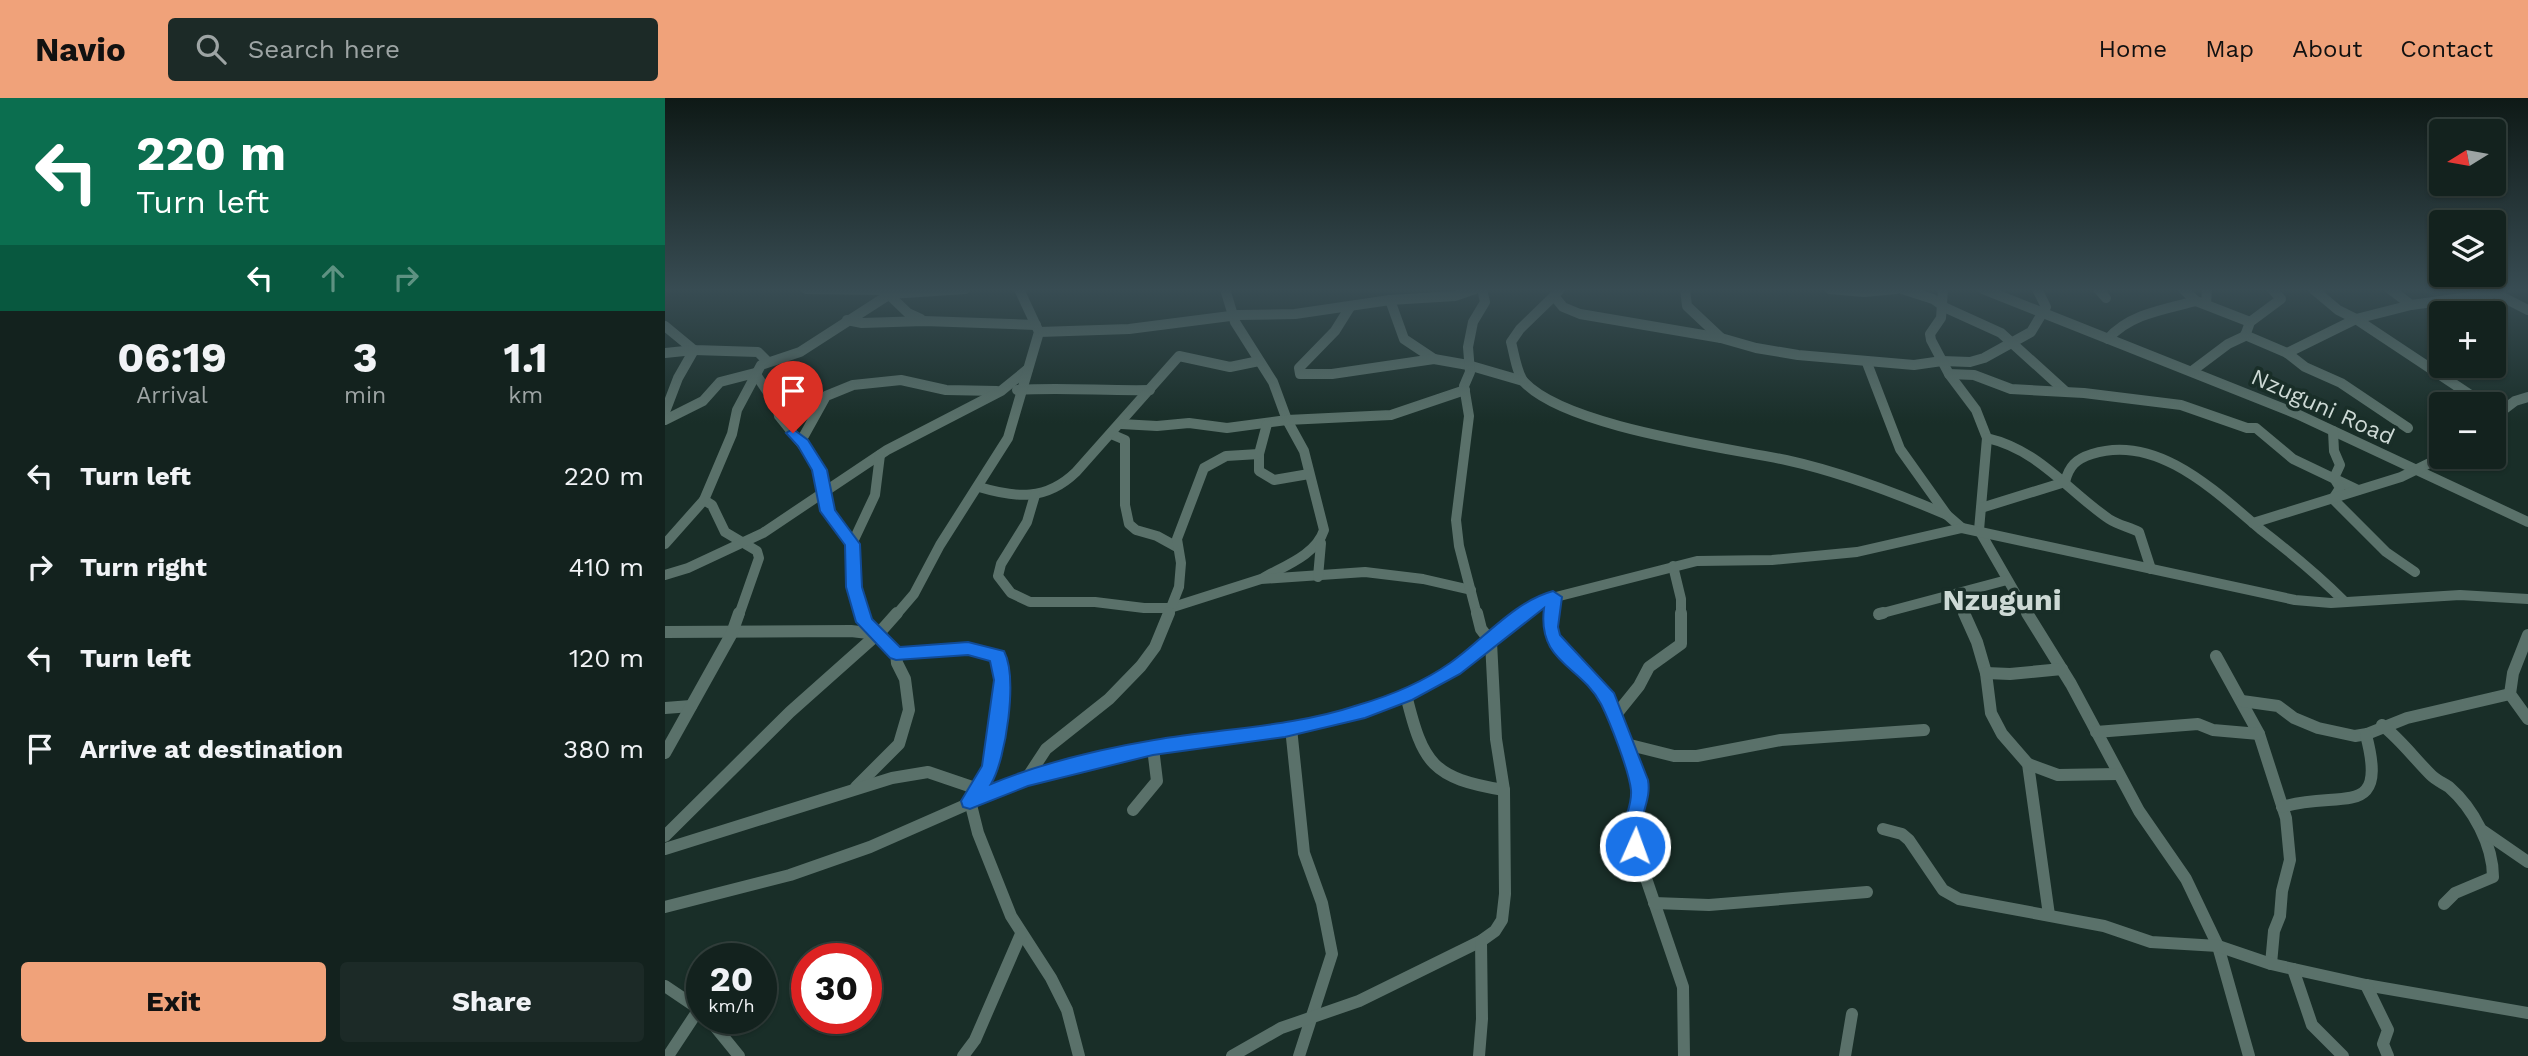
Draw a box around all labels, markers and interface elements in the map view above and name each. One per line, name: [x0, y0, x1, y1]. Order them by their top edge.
search box: [168, 18, 658, 81]
text: Navio: [35, 30, 126, 69]
icon: search: [192, 30, 230, 68]
text: Search here: [248, 34, 400, 64]
text: Home: [2099, 35, 2167, 63]
text: Map: [2205, 35, 2254, 63]
text: About: [2292, 35, 2362, 63]
text: Contact: [2400, 35, 2493, 63]
north arrow: [2429, 119, 2506, 196]
map controls: [2429, 119, 2506, 469]
text: 220 m: [136, 124, 286, 182]
icon: left: [21, 126, 112, 217]
text: Turn left: [136, 183, 269, 221]
button: layers: [2429, 210, 2506, 287]
icon: left: [241, 259, 279, 297]
icon: ahead: [314, 259, 352, 297]
icon: right: [387, 259, 425, 297]
button: +: [2429, 301, 2506, 378]
text: 06:19: [117, 333, 227, 382]
text: 3: [353, 333, 378, 382]
text: 1.1: [504, 333, 548, 382]
pin: [763, 361, 823, 433]
street label: Nzuguni Road: [2247, 363, 2399, 451]
icon: arrive: [774, 372, 812, 410]
text: Arrival: [136, 382, 208, 409]
text: min: [344, 382, 386, 409]
text: km: [508, 382, 543, 409]
button: −: [2429, 392, 2506, 469]
icon: left: [21, 457, 59, 495]
text: Turn left: [80, 461, 191, 491]
text: 220 m: [564, 461, 644, 491]
icon: right: [21, 548, 59, 586]
text: Turn right: [80, 552, 207, 582]
text: 410 m: [569, 552, 644, 582]
district label: Nzuguni: [1943, 582, 2061, 617]
icon: left: [21, 639, 59, 677]
text: Turn left: [80, 643, 191, 673]
text: 120 m: [569, 643, 644, 673]
icon: arrive: [21, 730, 59, 768]
text: Arrive at destination: [80, 734, 343, 764]
text: 380 m: [563, 734, 644, 764]
position arrow: [1598, 809, 1672, 883]
speed limit sign: 30: [791, 943, 882, 1034]
text: 20: [710, 958, 753, 1000]
button: Exit: [21, 962, 326, 1042]
button: Share: [340, 962, 644, 1042]
text: km/h: [708, 995, 755, 1016]

